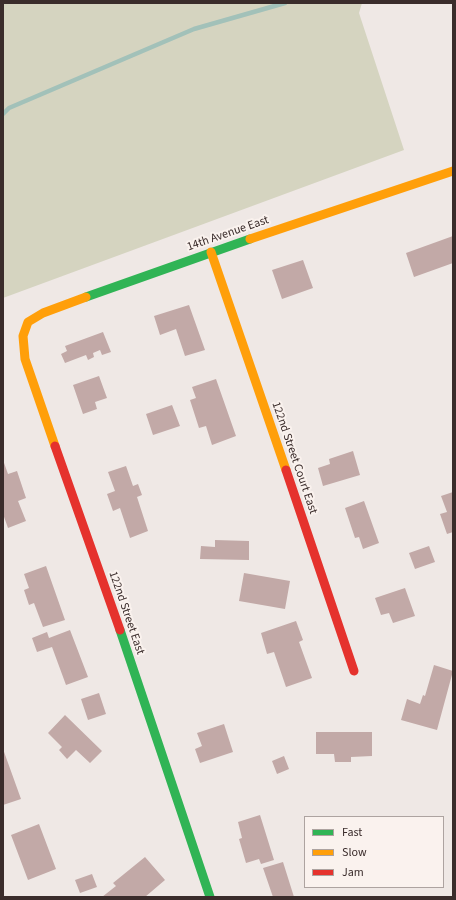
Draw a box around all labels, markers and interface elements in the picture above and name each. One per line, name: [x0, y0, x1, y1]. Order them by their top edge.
street label: 14th Avenue East: [185, 213, 271, 255]
street label: 122nd Street Court East: [268, 400, 320, 516]
street label: 122nd Street East: [105, 569, 147, 657]
legend: [304, 816, 444, 888]
text: Fast: [342, 824, 362, 841]
text: Slow: [342, 844, 367, 861]
text: Jam: [342, 864, 364, 881]

